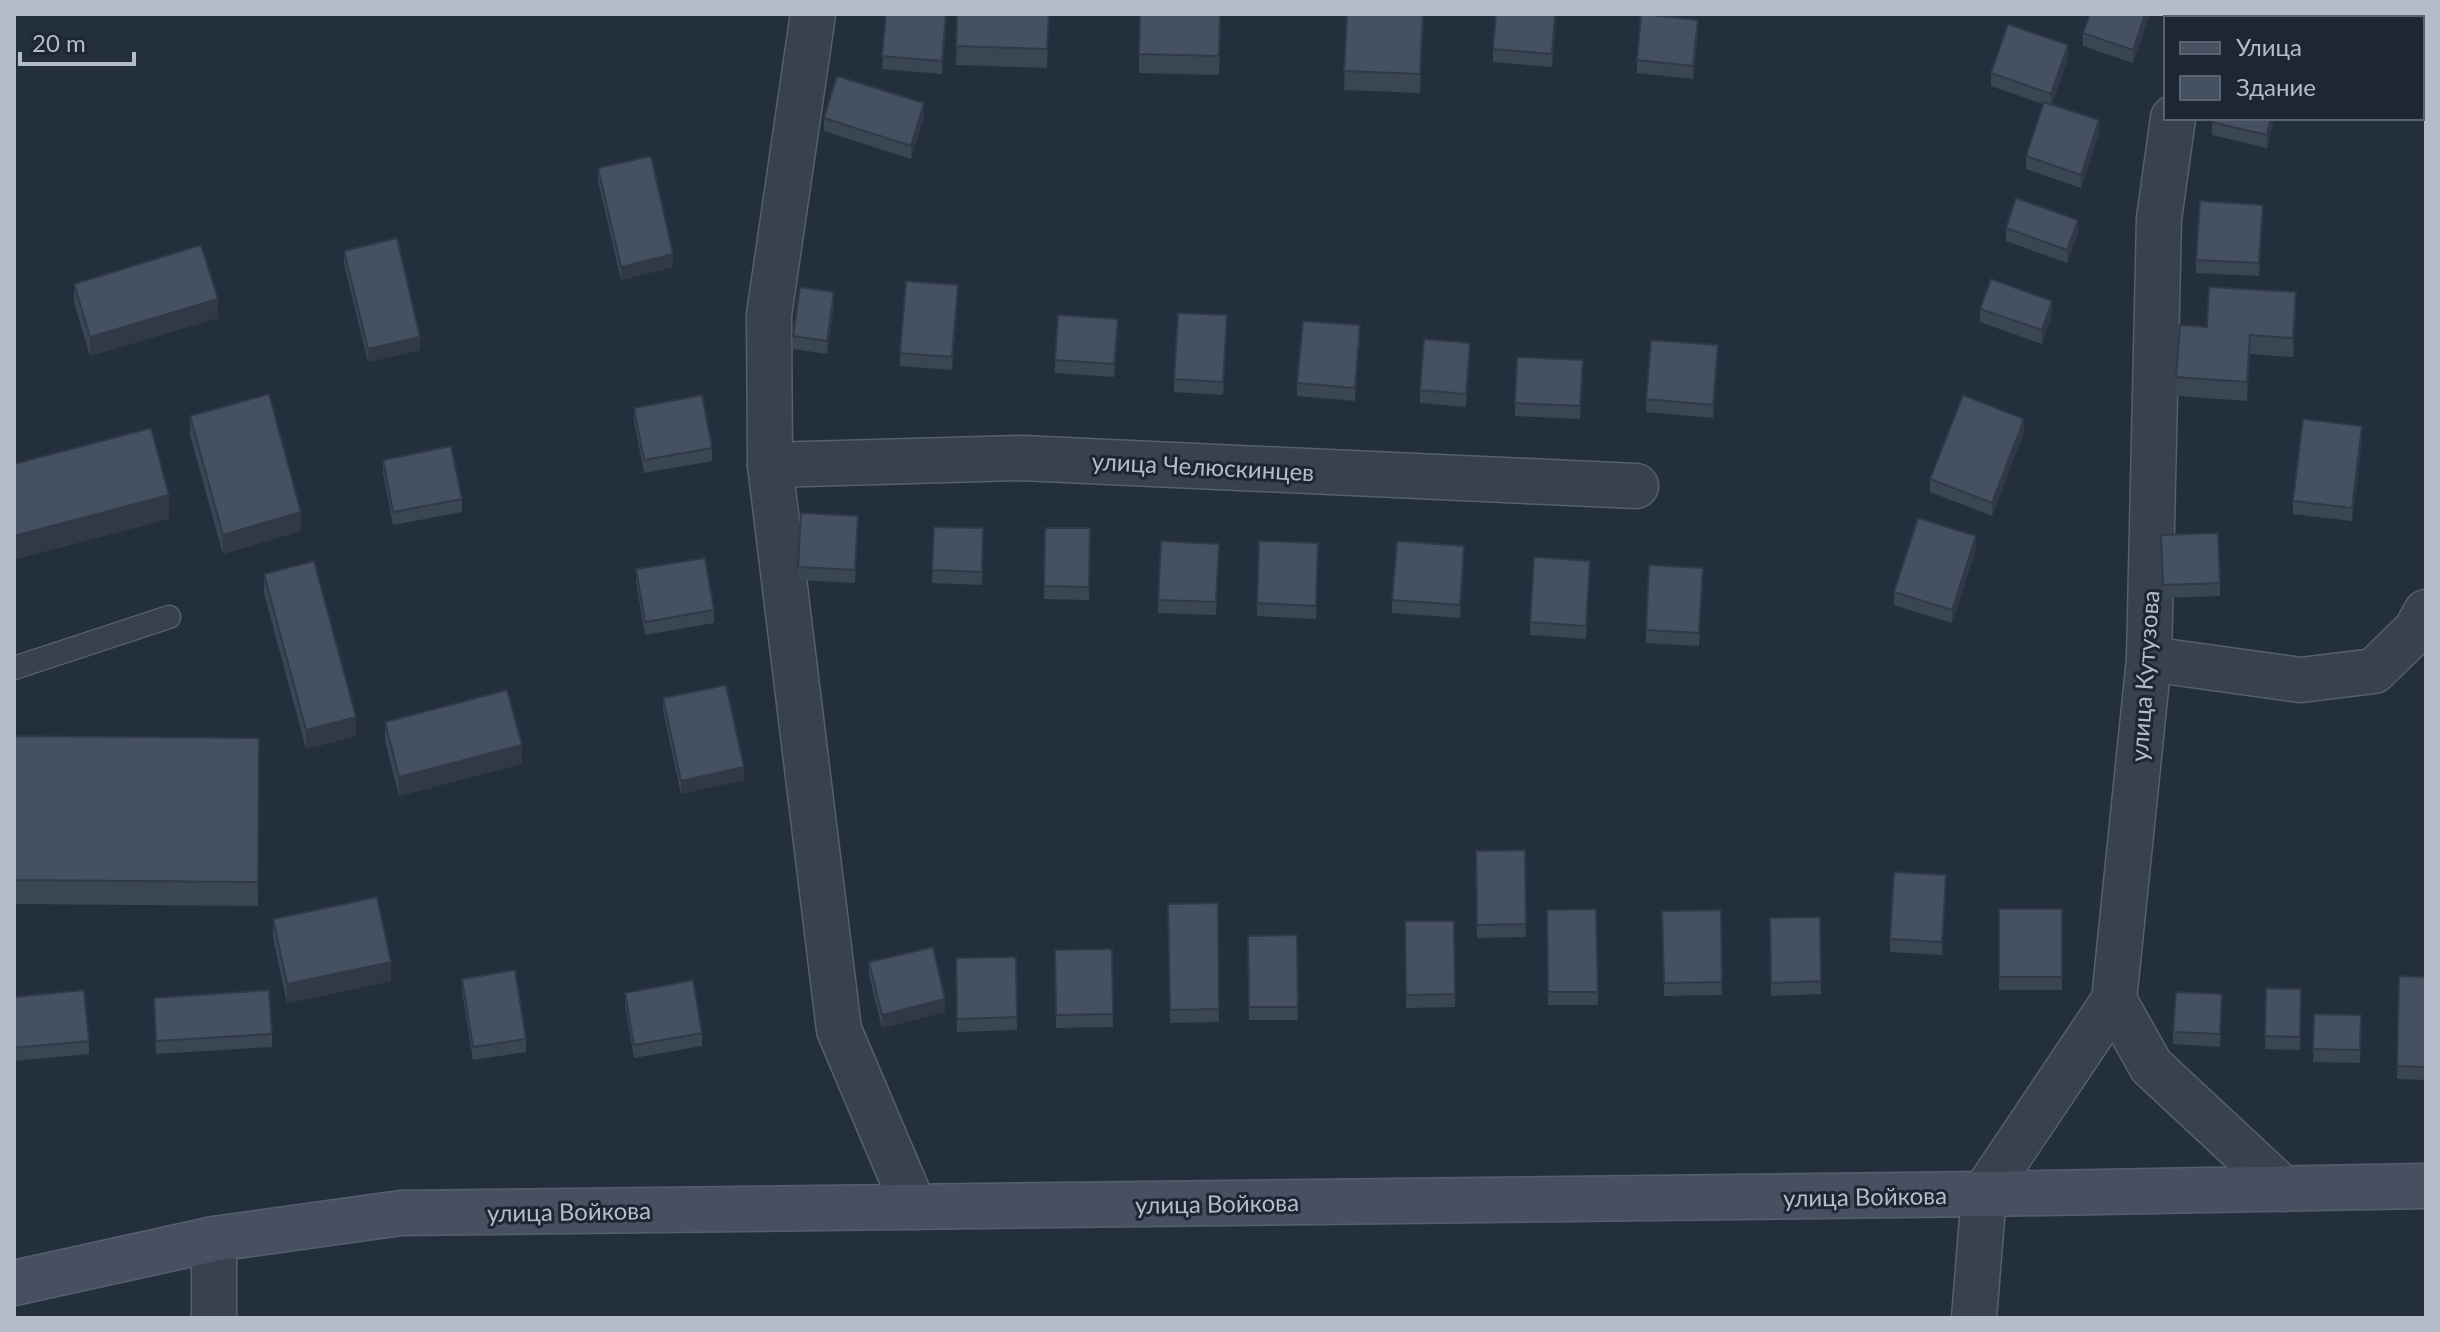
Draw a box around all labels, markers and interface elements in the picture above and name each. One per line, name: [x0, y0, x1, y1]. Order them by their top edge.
scale bar: [20, 16, 134, 66]
legend: [2164, 16, 2424, 120]
text: 20 m: [32, 28, 86, 57]
text: Улица: [2236, 32, 2302, 61]
text: Здание: [2236, 72, 2316, 101]
street label: улица Челюскинцев: [1091, 446, 1315, 486]
street label: улица Кутузова: [2124, 589, 2164, 763]
street label: улица Войкова: [1783, 1180, 1947, 1212]
street label: улица Войкова: [1135, 1187, 1299, 1219]
street label: улица Войкова: [487, 1195, 651, 1227]

